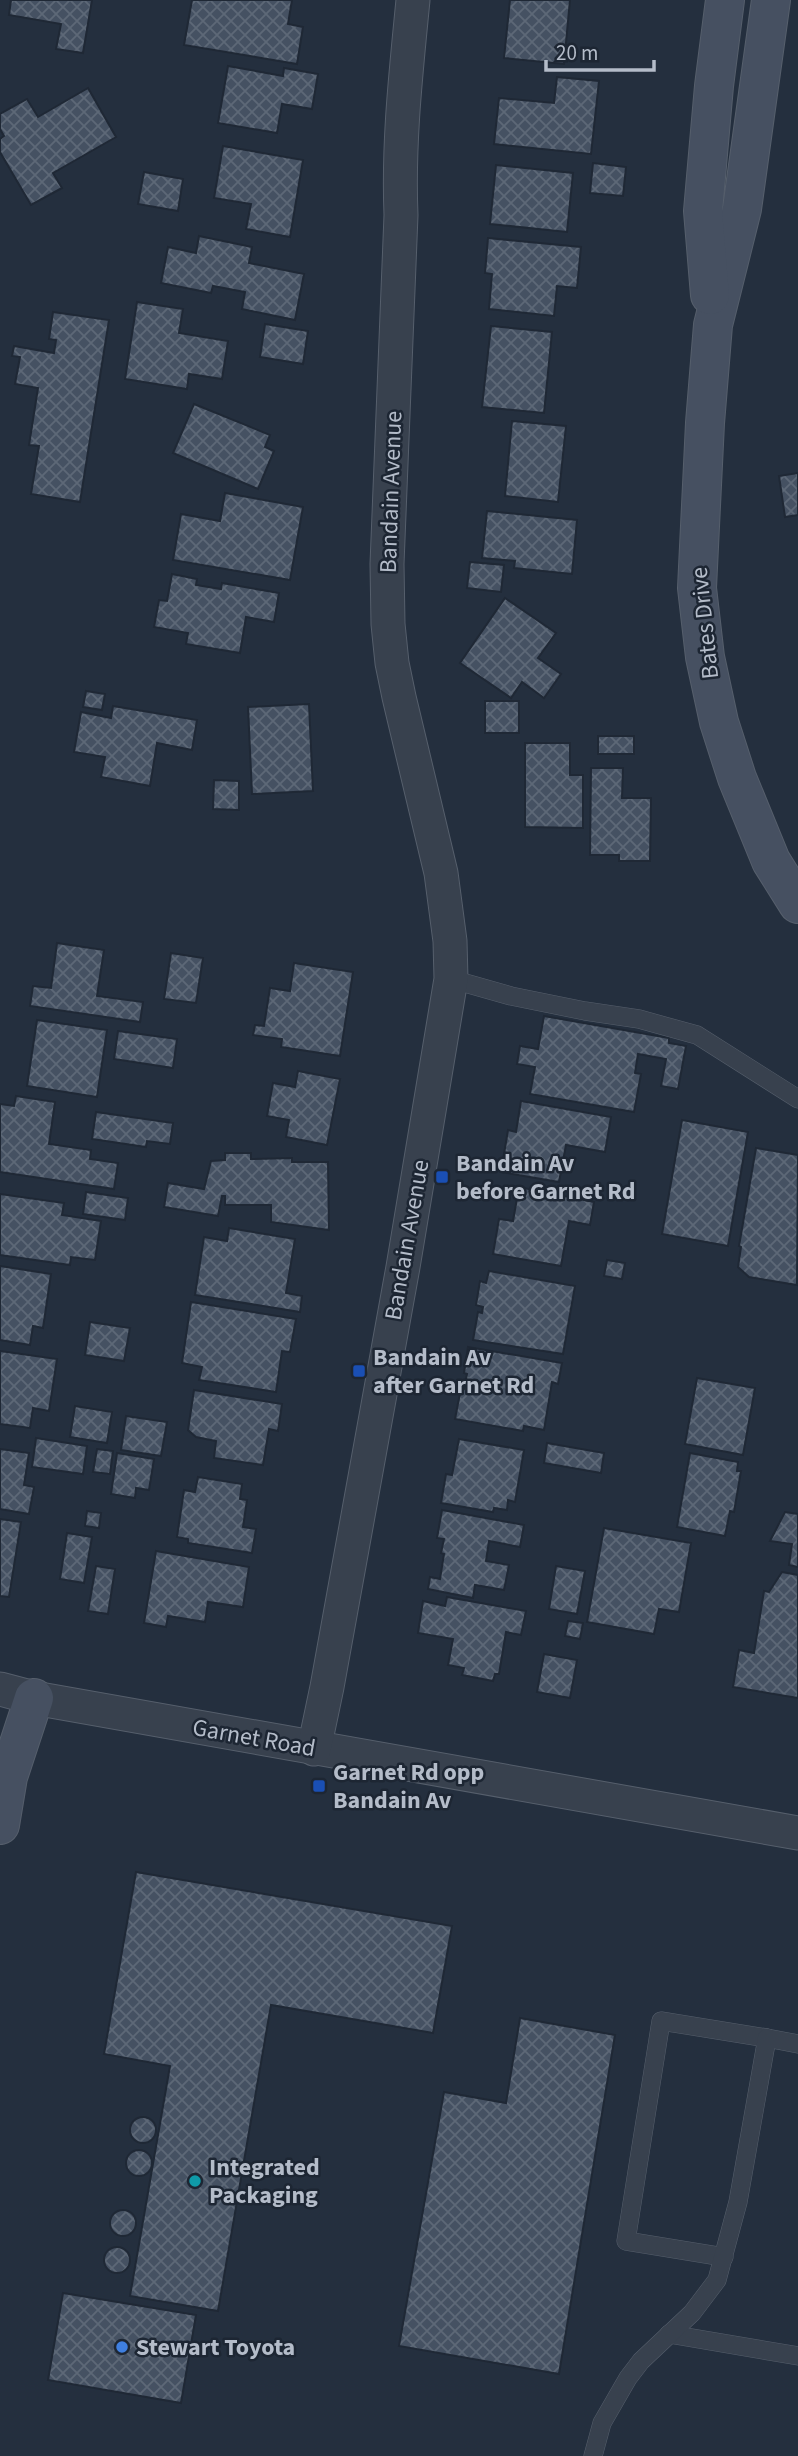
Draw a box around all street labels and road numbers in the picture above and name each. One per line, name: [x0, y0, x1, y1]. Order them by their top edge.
street label: Bandain Avenue: [371, 410, 411, 574]
street label: Bates Drive: [682, 565, 728, 681]
street label: Bandain Avenue: [376, 1157, 438, 1323]
street label: Garnet Road: [190, 1710, 318, 1766]

